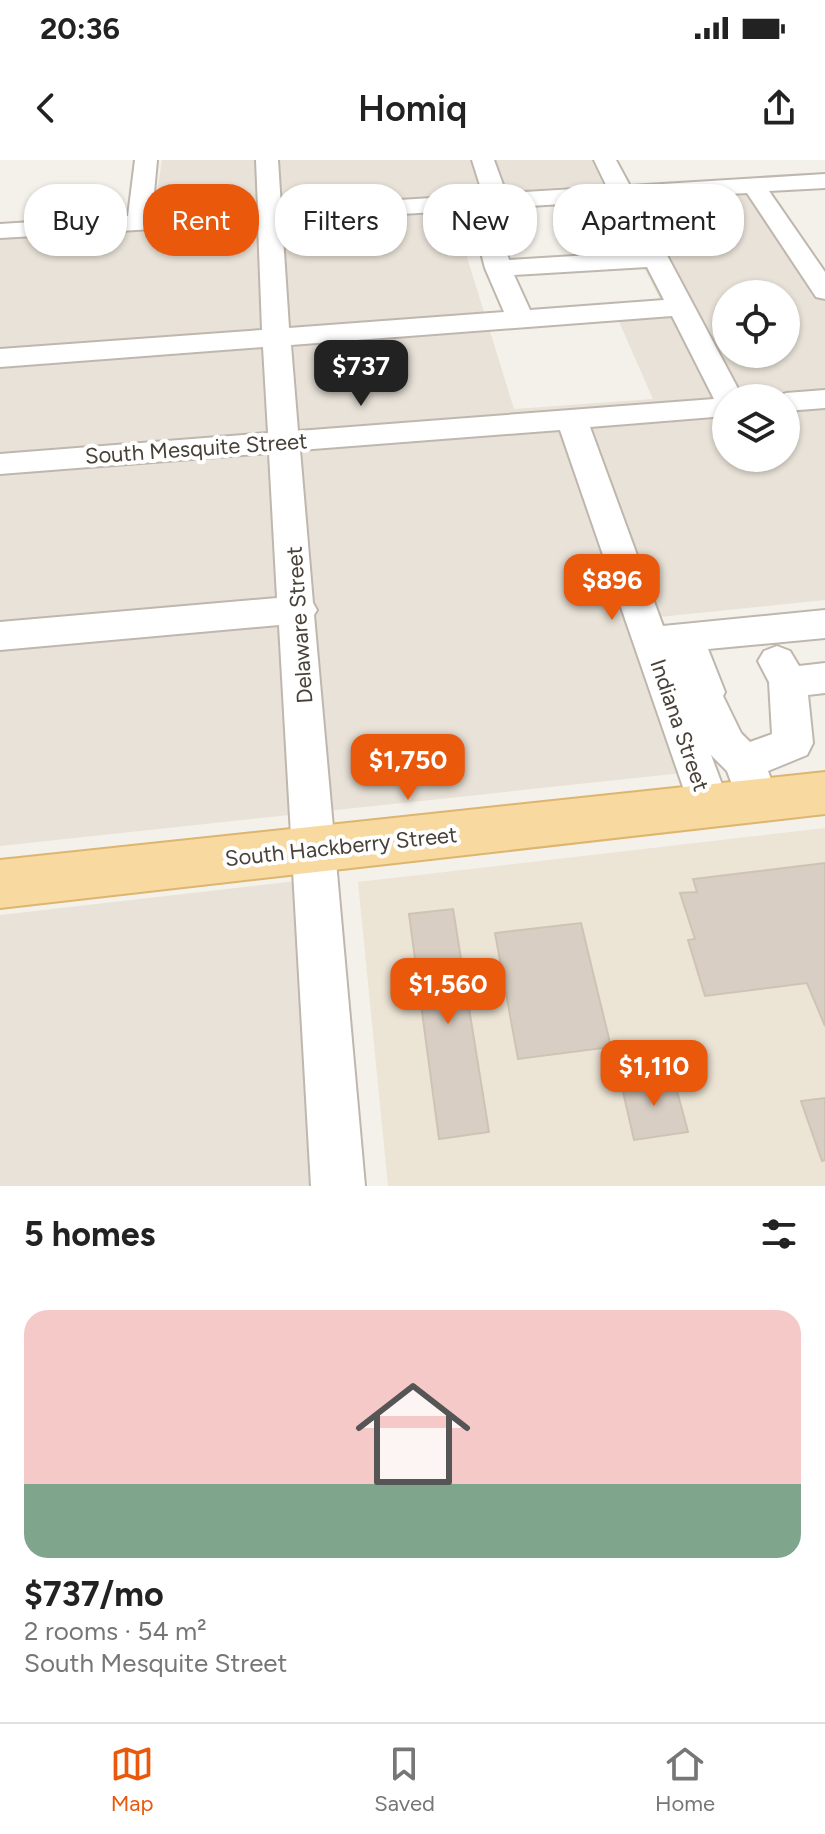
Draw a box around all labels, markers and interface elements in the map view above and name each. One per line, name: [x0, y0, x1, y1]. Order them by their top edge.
text: 20:36: [40, 10, 120, 47]
icon: back: [24, 86, 68, 130]
icon: share: [757, 86, 801, 130]
text: Homiq: [358, 87, 467, 130]
chip: Buy: [24, 184, 127, 256]
chip: Rent: [143, 184, 259, 256]
chip: Filters: [275, 184, 407, 256]
chip: New: [423, 184, 537, 256]
chip: Apartment: [553, 184, 744, 256]
map controls: [712, 280, 800, 472]
button: locate: [712, 280, 800, 368]
pin: $737: [314, 340, 408, 408]
text: $737: [332, 350, 390, 382]
button: layers: [712, 384, 800, 472]
street label: South Mesquite Street: [84, 427, 308, 470]
street label: Delaware Street: [281, 545, 318, 705]
pin: $896: [565, 554, 659, 622]
text: $896: [582, 564, 642, 596]
street label: Indiana Street: [644, 656, 715, 795]
pin: $1,750: [343, 734, 473, 802]
text: $1,750: [369, 744, 447, 776]
street label: South Hackberry Street: [224, 821, 458, 872]
pin: $1,560: [383, 958, 513, 1026]
text: $1,560: [408, 968, 488, 1000]
pin: $1,110: [589, 1040, 719, 1108]
text: $1,110: [619, 1050, 689, 1082]
icon: filters: [757, 1212, 801, 1256]
text: 5 homes: [24, 1214, 155, 1255]
icon: home: [341, 1362, 485, 1506]
text: $737/mo: [24, 1574, 164, 1615]
text: 2 rooms · 54 m²: [24, 1615, 207, 1647]
text: South Mesquite Street: [24, 1647, 287, 1679]
tab: Map: [110, 1742, 154, 1817]
tab: Saved: [374, 1742, 435, 1817]
tab: Home: [655, 1742, 715, 1817]

